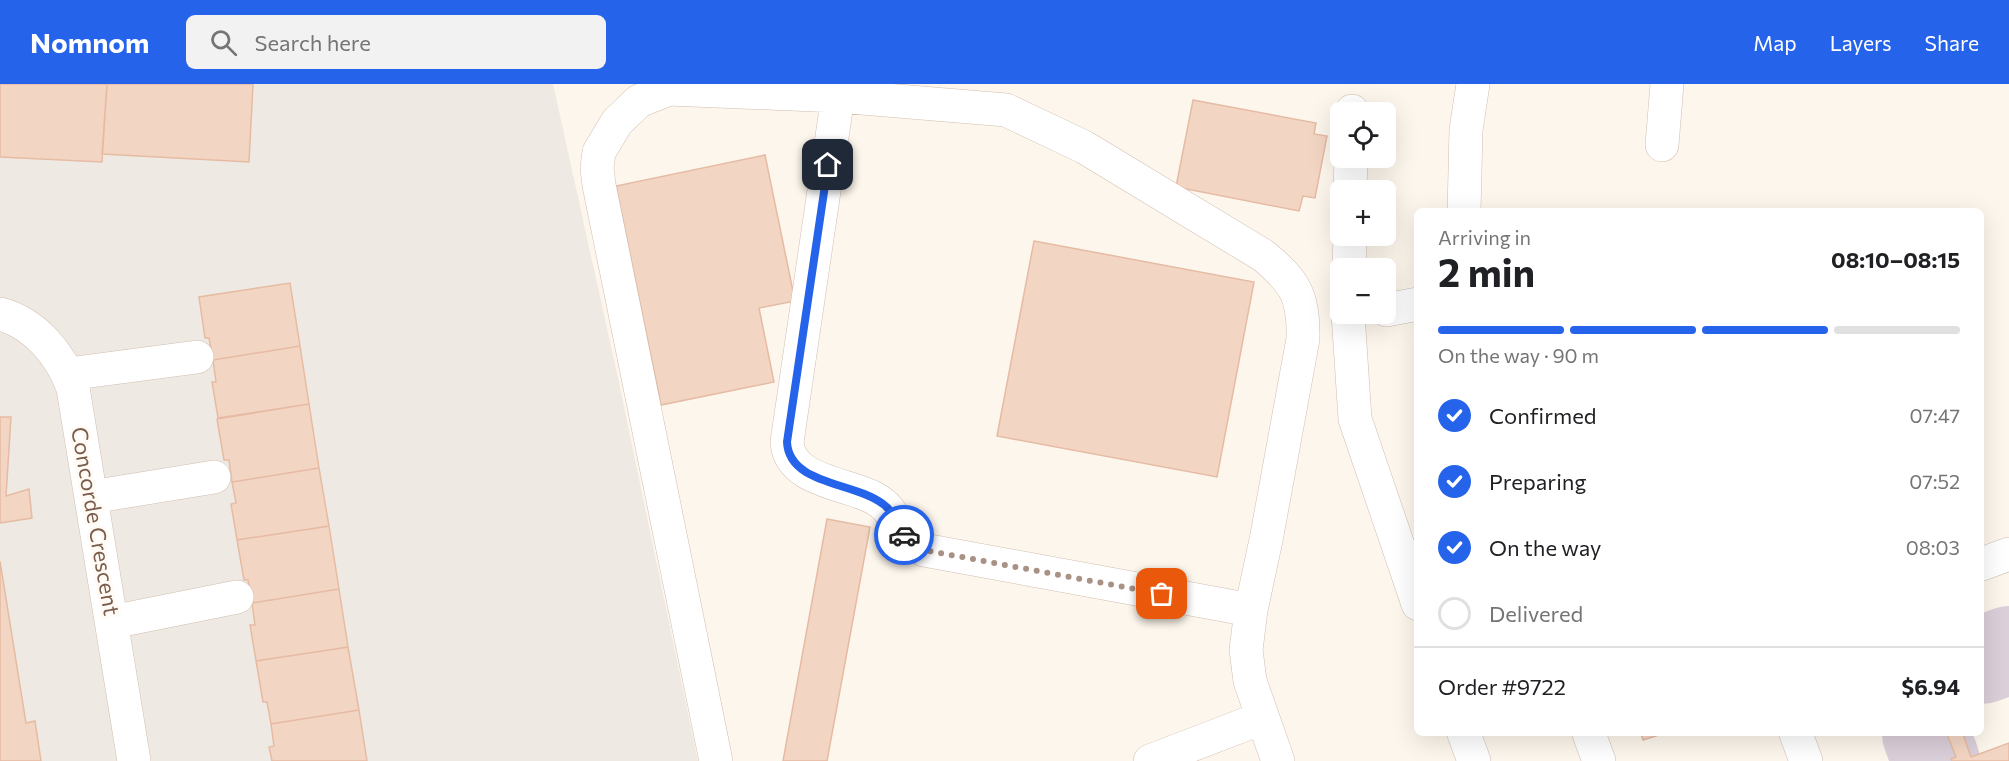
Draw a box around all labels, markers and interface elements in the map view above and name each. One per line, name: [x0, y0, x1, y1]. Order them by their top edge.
search box: [186, 15, 606, 69]
text: Nomnom: [30, 25, 150, 59]
icon: search: [207, 26, 240, 59]
text: Search here: [255, 29, 371, 56]
text: Map: [1753, 30, 1797, 55]
text: Layers: [1830, 30, 1892, 55]
text: Share: [1925, 30, 1979, 55]
map controls: [1330, 102, 1396, 324]
button: locate: [1330, 102, 1396, 168]
pin: [802, 139, 853, 190]
icon: home: [811, 148, 844, 181]
button: +: [1330, 180, 1396, 246]
text: Arriving in: [1438, 225, 1531, 249]
text: 08:10–08:15: [1831, 246, 1960, 273]
text: 2 min: [1438, 247, 1535, 295]
button: −: [1330, 258, 1396, 324]
text: On the way · 90 m: [1438, 343, 1599, 367]
icon: check: [1438, 399, 1471, 432]
text: Confirmed: [1489, 402, 1596, 429]
text: 07:47: [1910, 403, 1960, 427]
street label: Concorde Crescent: [66, 425, 126, 617]
icon: check: [1438, 465, 1471, 498]
text: Preparing: [1489, 468, 1586, 495]
text: 07:52: [1909, 469, 1960, 493]
courier: [874, 505, 934, 565]
icon: car: [888, 519, 921, 552]
icon: check: [1438, 531, 1471, 564]
text: On the way: [1489, 534, 1601, 561]
text: 08:03: [1906, 535, 1960, 559]
pin: [1136, 568, 1187, 619]
icon: bag: [1145, 577, 1178, 610]
text: Delivered: [1489, 600, 1583, 627]
text: Order #9722: [1438, 673, 1566, 700]
text: $6.94: [1902, 673, 1960, 700]

